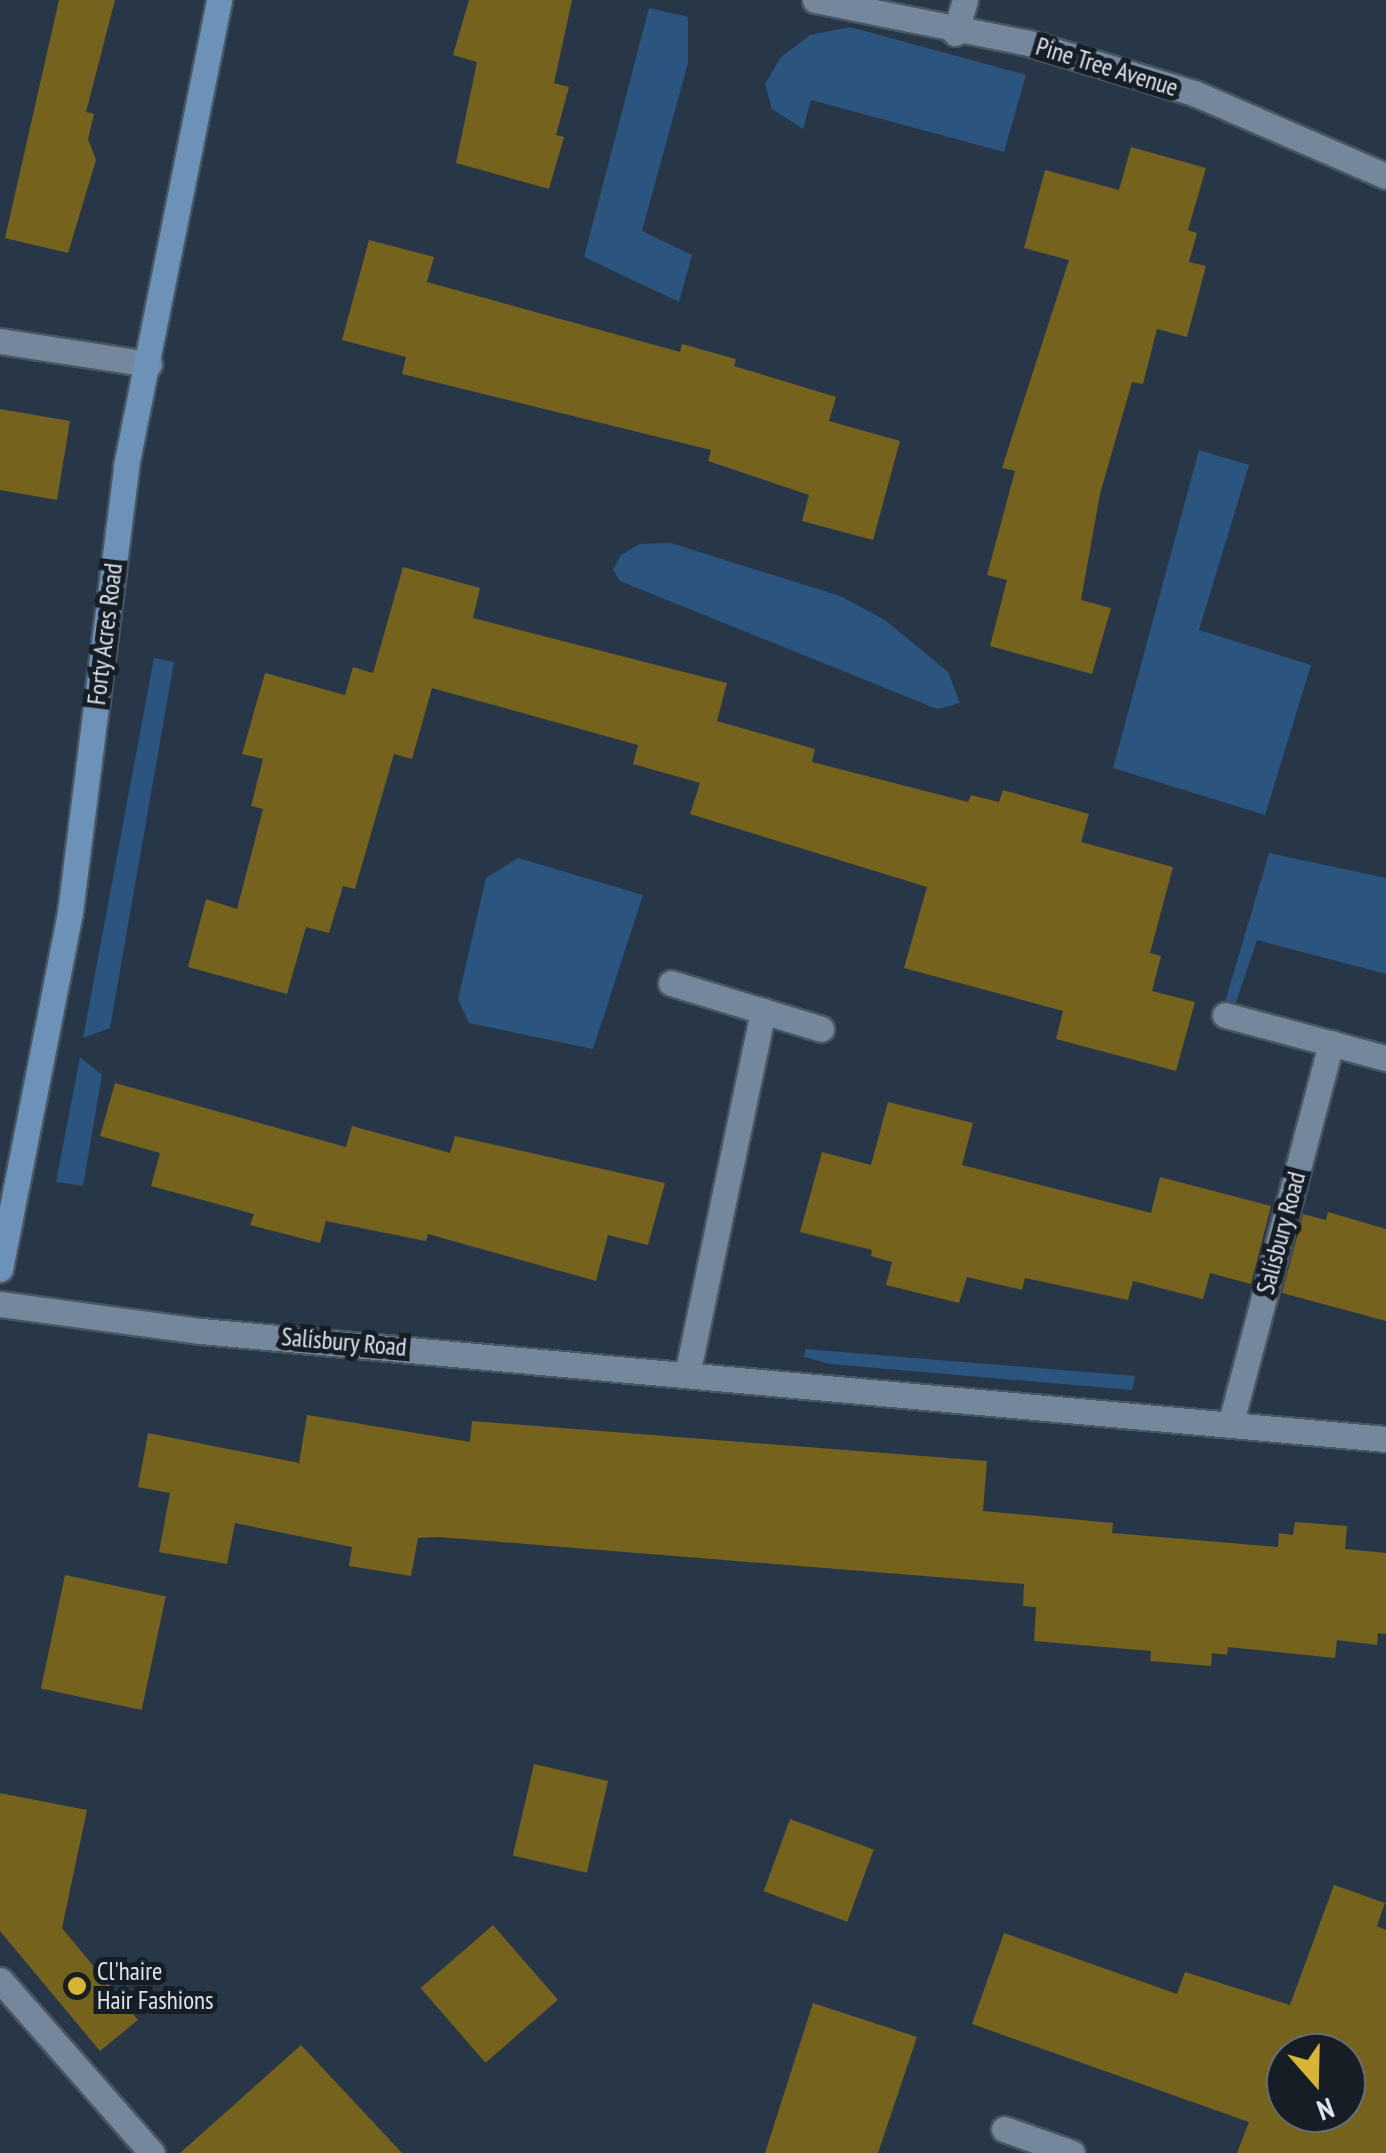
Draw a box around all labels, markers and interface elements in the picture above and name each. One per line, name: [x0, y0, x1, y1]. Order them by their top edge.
street label: Pine Tree Avenue: [1032, 31, 1182, 103]
street label: Forty Acres Road: [81, 561, 129, 707]
street label: Salisbury Road: [1250, 1168, 1312, 1298]
street label: Salisbury Road: [280, 1322, 408, 1362]
place label: Cl'haire Hair Fashions: [97, 1957, 213, 2016]
marker: Cl'haire Hair Fashions: [66, 1975, 88, 1997]
north arrow: [1266, 2033, 1366, 2133]
text: N: [1312, 2090, 1339, 2130]

